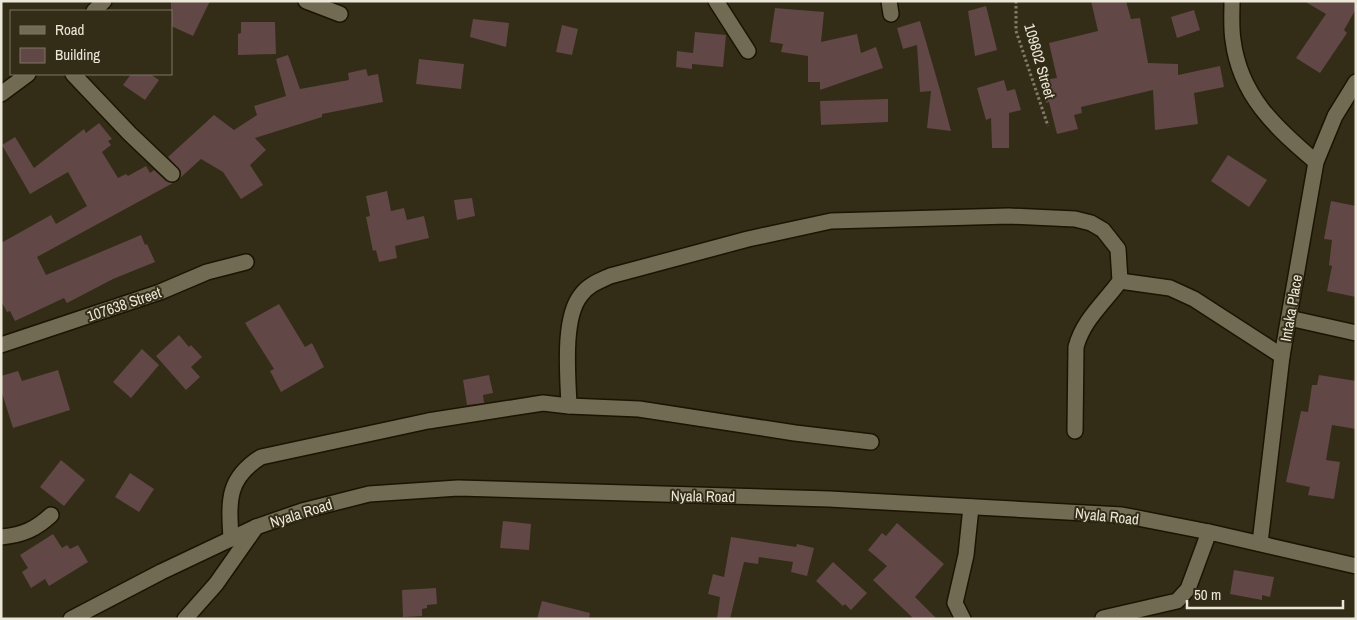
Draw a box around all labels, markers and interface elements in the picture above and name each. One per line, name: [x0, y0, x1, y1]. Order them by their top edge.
legend: [10, 10, 172, 75]
text: Road: [55, 19, 84, 40]
street label: 109802 Street: [1019, 21, 1061, 102]
text: Building: [55, 44, 100, 65]
street label: Intaka Place: [1275, 273, 1307, 343]
street label: 107638 Street: [84, 281, 165, 327]
street label: Nyala Road: [671, 485, 735, 507]
street label: Nyala Road: [267, 494, 335, 532]
street label: Nyala Road: [1074, 502, 1140, 530]
scale bar: [1187, 578, 1343, 610]
text: 50 m: [1194, 584, 1221, 605]

